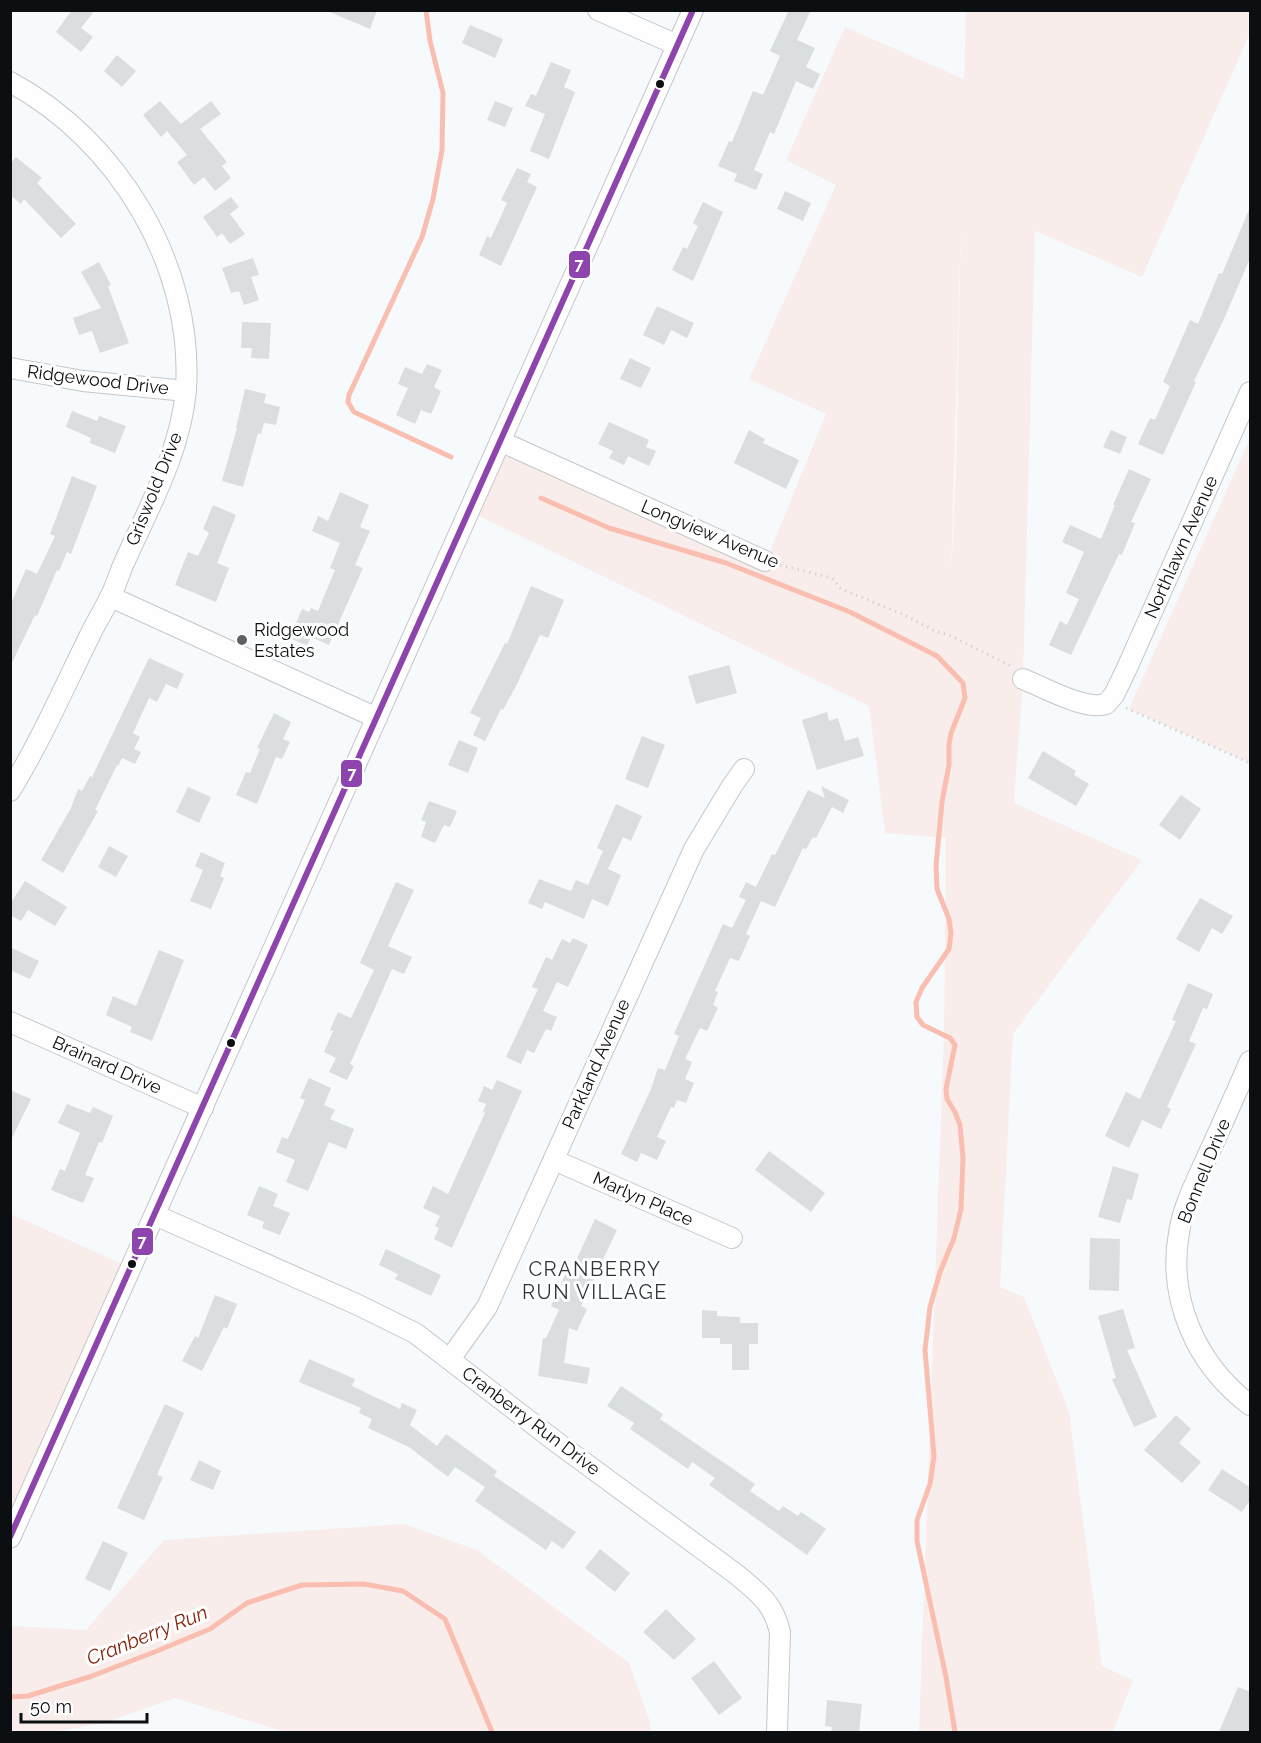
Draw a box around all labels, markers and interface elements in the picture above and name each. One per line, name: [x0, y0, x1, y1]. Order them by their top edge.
unlabelled marker: [654, 78, 666, 90]
line badge: 7: [568, 250, 591, 279]
text: 7: [575, 255, 584, 274]
street label: Ridgewood Drive: [26, 360, 171, 399]
street label: Griswold Drive: [121, 429, 186, 549]
street label: Northlawn Avenue: [1140, 472, 1222, 621]
street label: Longview Avenue: [638, 495, 783, 572]
place label: Ridgewood Estates: [254, 619, 349, 661]
marker: Ridgewood Estates: [235, 633, 249, 647]
line badge: 7: [340, 759, 363, 788]
text: 7: [348, 764, 357, 783]
street label: Parkland Avenue: [557, 995, 634, 1132]
street label: Brainard Drive: [49, 1031, 165, 1098]
unlabelled marker: [225, 1037, 237, 1049]
street label: Bonnell Drive: [1173, 1115, 1234, 1226]
street label: Marlyn Place: [590, 1167, 697, 1230]
line badge: 7: [131, 1227, 154, 1256]
text: 7: [138, 1232, 147, 1251]
district label: CRANBERRY RUN VILLAGE: [522, 1257, 668, 1304]
unlabelled marker: [126, 1258, 138, 1270]
street label: Cranberry Run Drive: [458, 1362, 605, 1480]
water label: Cranberry Run: [83, 1600, 211, 1670]
scale bar: [21, 1686, 147, 1724]
text: 50 m: [30, 1696, 72, 1717]

